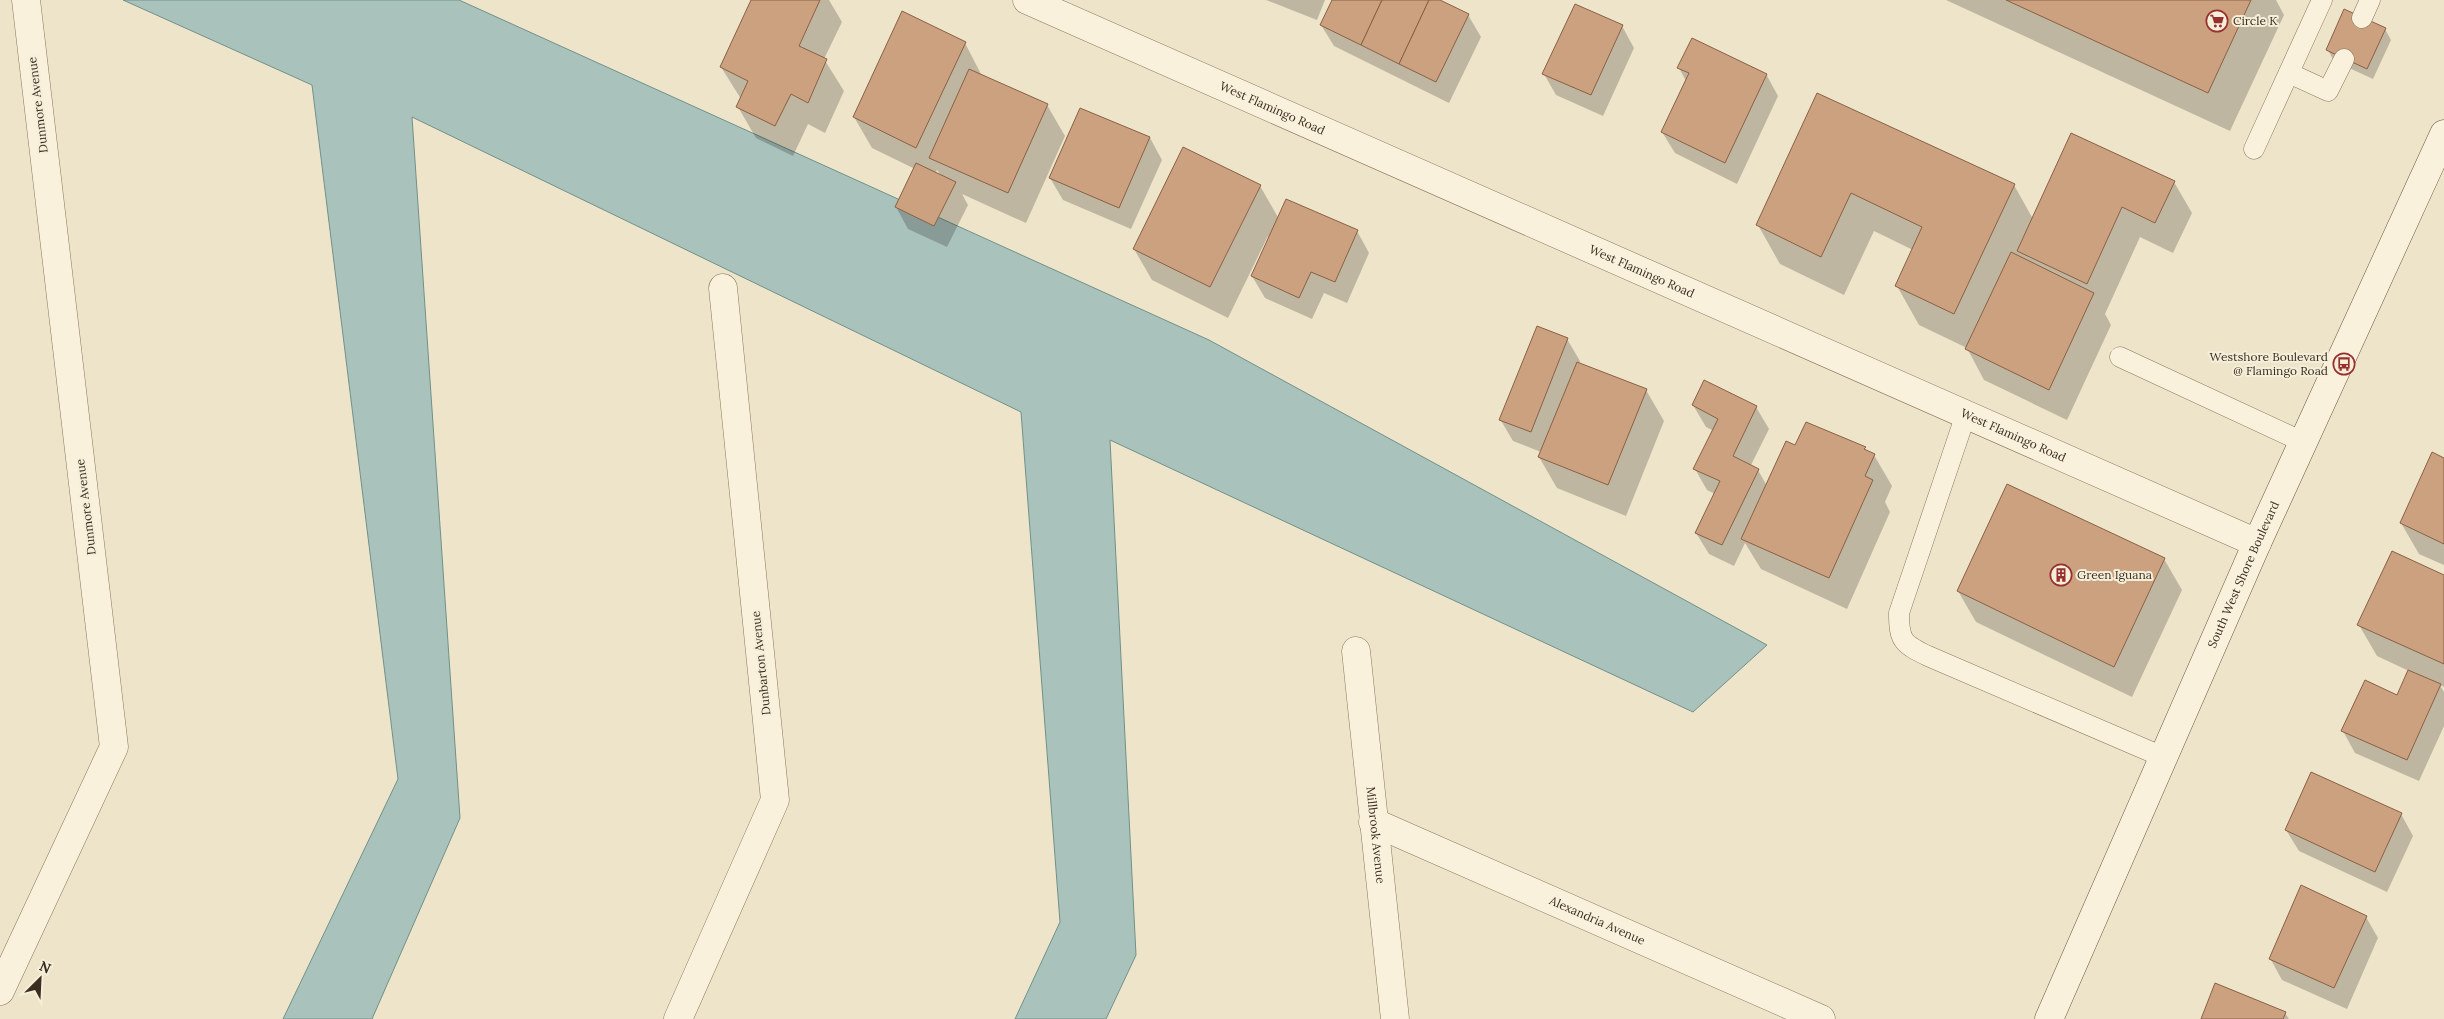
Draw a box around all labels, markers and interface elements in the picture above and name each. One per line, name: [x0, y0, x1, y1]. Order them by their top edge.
supermarket icon: Circle K: [2205, 9, 2229, 33]
place label: Circle K: [2233, 13, 2278, 28]
street label: Dunmore Avenue: [24, 56, 51, 154]
street label: West Flamingo Road: [1217, 78, 1327, 138]
street label: West Flamingo Road: [1587, 241, 1697, 301]
place label: Westshore Boulevard @ Flamingo Road: [2210, 349, 2328, 378]
bus stop icon: Westshore Boulevard @ Flamingo Road: [2332, 352, 2356, 376]
street label: West Flamingo Road: [1958, 405, 2068, 465]
street label: Dunmore Avenue: [72, 458, 99, 556]
street label: South West Shore Boulevard: [2204, 499, 2282, 650]
building icon: Green Iguana: [2049, 563, 2073, 587]
place label: Green Iguana: [2077, 567, 2152, 582]
street label: Dunbarton Avenue: [748, 610, 773, 716]
street label: Millbrook Avenue: [1363, 786, 1389, 885]
street label: Alexandria Avenue: [1546, 892, 1648, 948]
north arrow: [15, 954, 65, 1004]
text: N: [37, 957, 54, 978]

